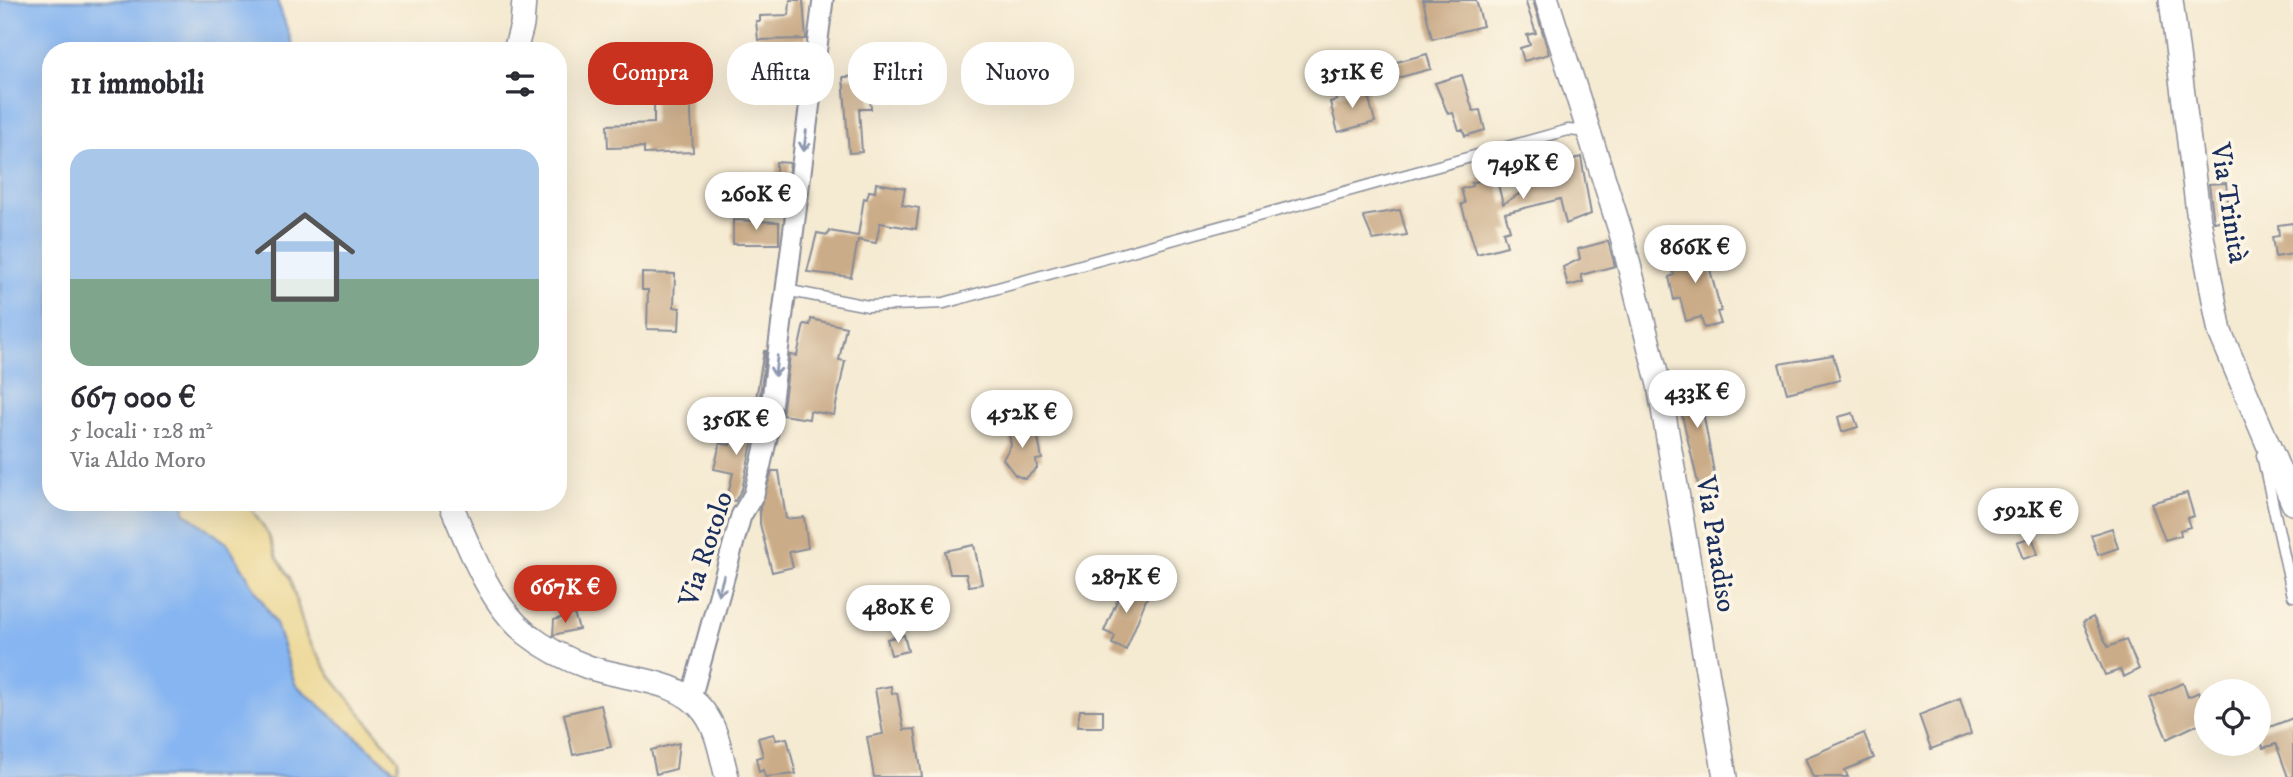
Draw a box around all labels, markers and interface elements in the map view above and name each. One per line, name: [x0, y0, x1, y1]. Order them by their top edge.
chip: Compra: [588, 42, 713, 105]
chip: Affitta: [727, 42, 834, 105]
chip: Filtri: [848, 42, 947, 105]
chip: Nuovo: [961, 42, 1074, 105]
pin: 351K €: [1295, 50, 1409, 110]
text: 351K €: [1320, 58, 1384, 87]
icon: filters: [501, 65, 539, 103]
text: 11 immobili: [70, 66, 204, 103]
one-way arrow: [798, 129, 811, 151]
street label: Via Trinità: [2202, 139, 2256, 266]
pin: 749K €: [1466, 142, 1580, 201]
text: 749K €: [1487, 149, 1559, 178]
pin: 260K €: [699, 173, 813, 232]
text: 260K €: [721, 180, 791, 209]
icon: home: [242, 194, 368, 320]
pin: 866K €: [1638, 226, 1752, 285]
text: 866K €: [1660, 233, 1730, 262]
one-way arrow: [769, 354, 782, 377]
pin: 433K €: [1640, 370, 1754, 430]
text: 433K €: [1665, 378, 1729, 407]
text: 667 000 €: [70, 380, 196, 417]
pin: 452K €: [965, 391, 1079, 450]
pin: 356K €: [679, 398, 793, 457]
text: 452K €: [987, 398, 1057, 427]
text: 356K €: [703, 405, 769, 434]
text: 5 locali · 128 m²: [70, 417, 213, 446]
text: Via Aldo Moro: [70, 446, 206, 475]
street label: Via Paradiso: [1688, 472, 1744, 615]
street label: Via Rotolo: [671, 487, 741, 612]
pin: 592K €: [1971, 489, 2085, 548]
text: 592K €: [1994, 496, 2062, 525]
pin: 287K €: [1069, 556, 1183, 615]
text: 287K €: [1091, 563, 1161, 592]
pin: 667K €: [508, 566, 622, 625]
text: 667K €: [530, 573, 600, 602]
one-way arrow: [714, 574, 727, 596]
pin: 480K €: [841, 586, 955, 645]
text: 480K €: [862, 593, 934, 622]
map controls: [2194, 679, 2271, 756]
button: locate: [2194, 679, 2271, 756]

